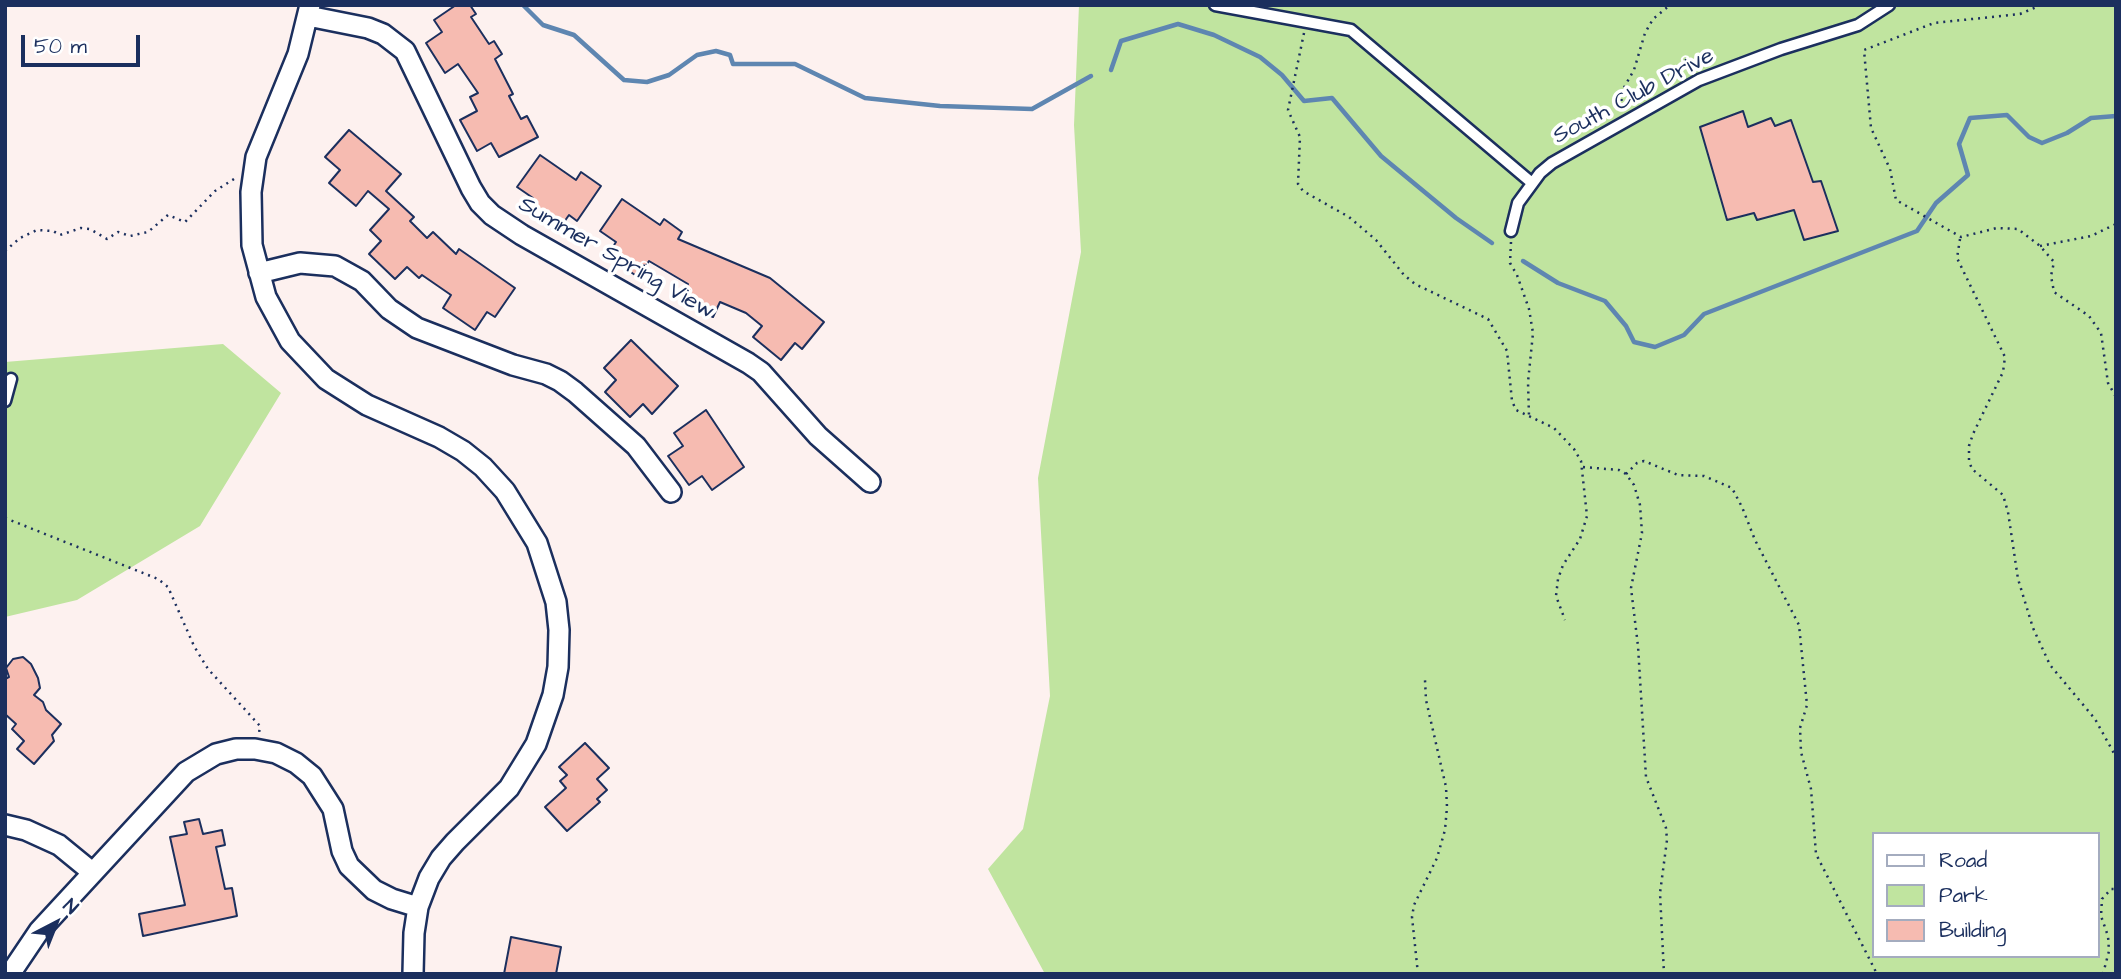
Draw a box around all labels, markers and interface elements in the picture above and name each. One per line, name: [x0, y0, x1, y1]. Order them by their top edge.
scale bar: [24, 21, 144, 65]
text: 50 m: [34, 32, 87, 61]
street label: South Club Drive: [1549, 43, 1719, 151]
street label: Summer Spring View: [513, 192, 719, 326]
legend: [1872, 832, 2100, 958]
text: Road: [1939, 846, 1987, 875]
text: Park: [1939, 881, 1988, 910]
north arrow: [21, 888, 91, 958]
text: N: [57, 893, 84, 921]
text: Building: [1939, 916, 2006, 945]

